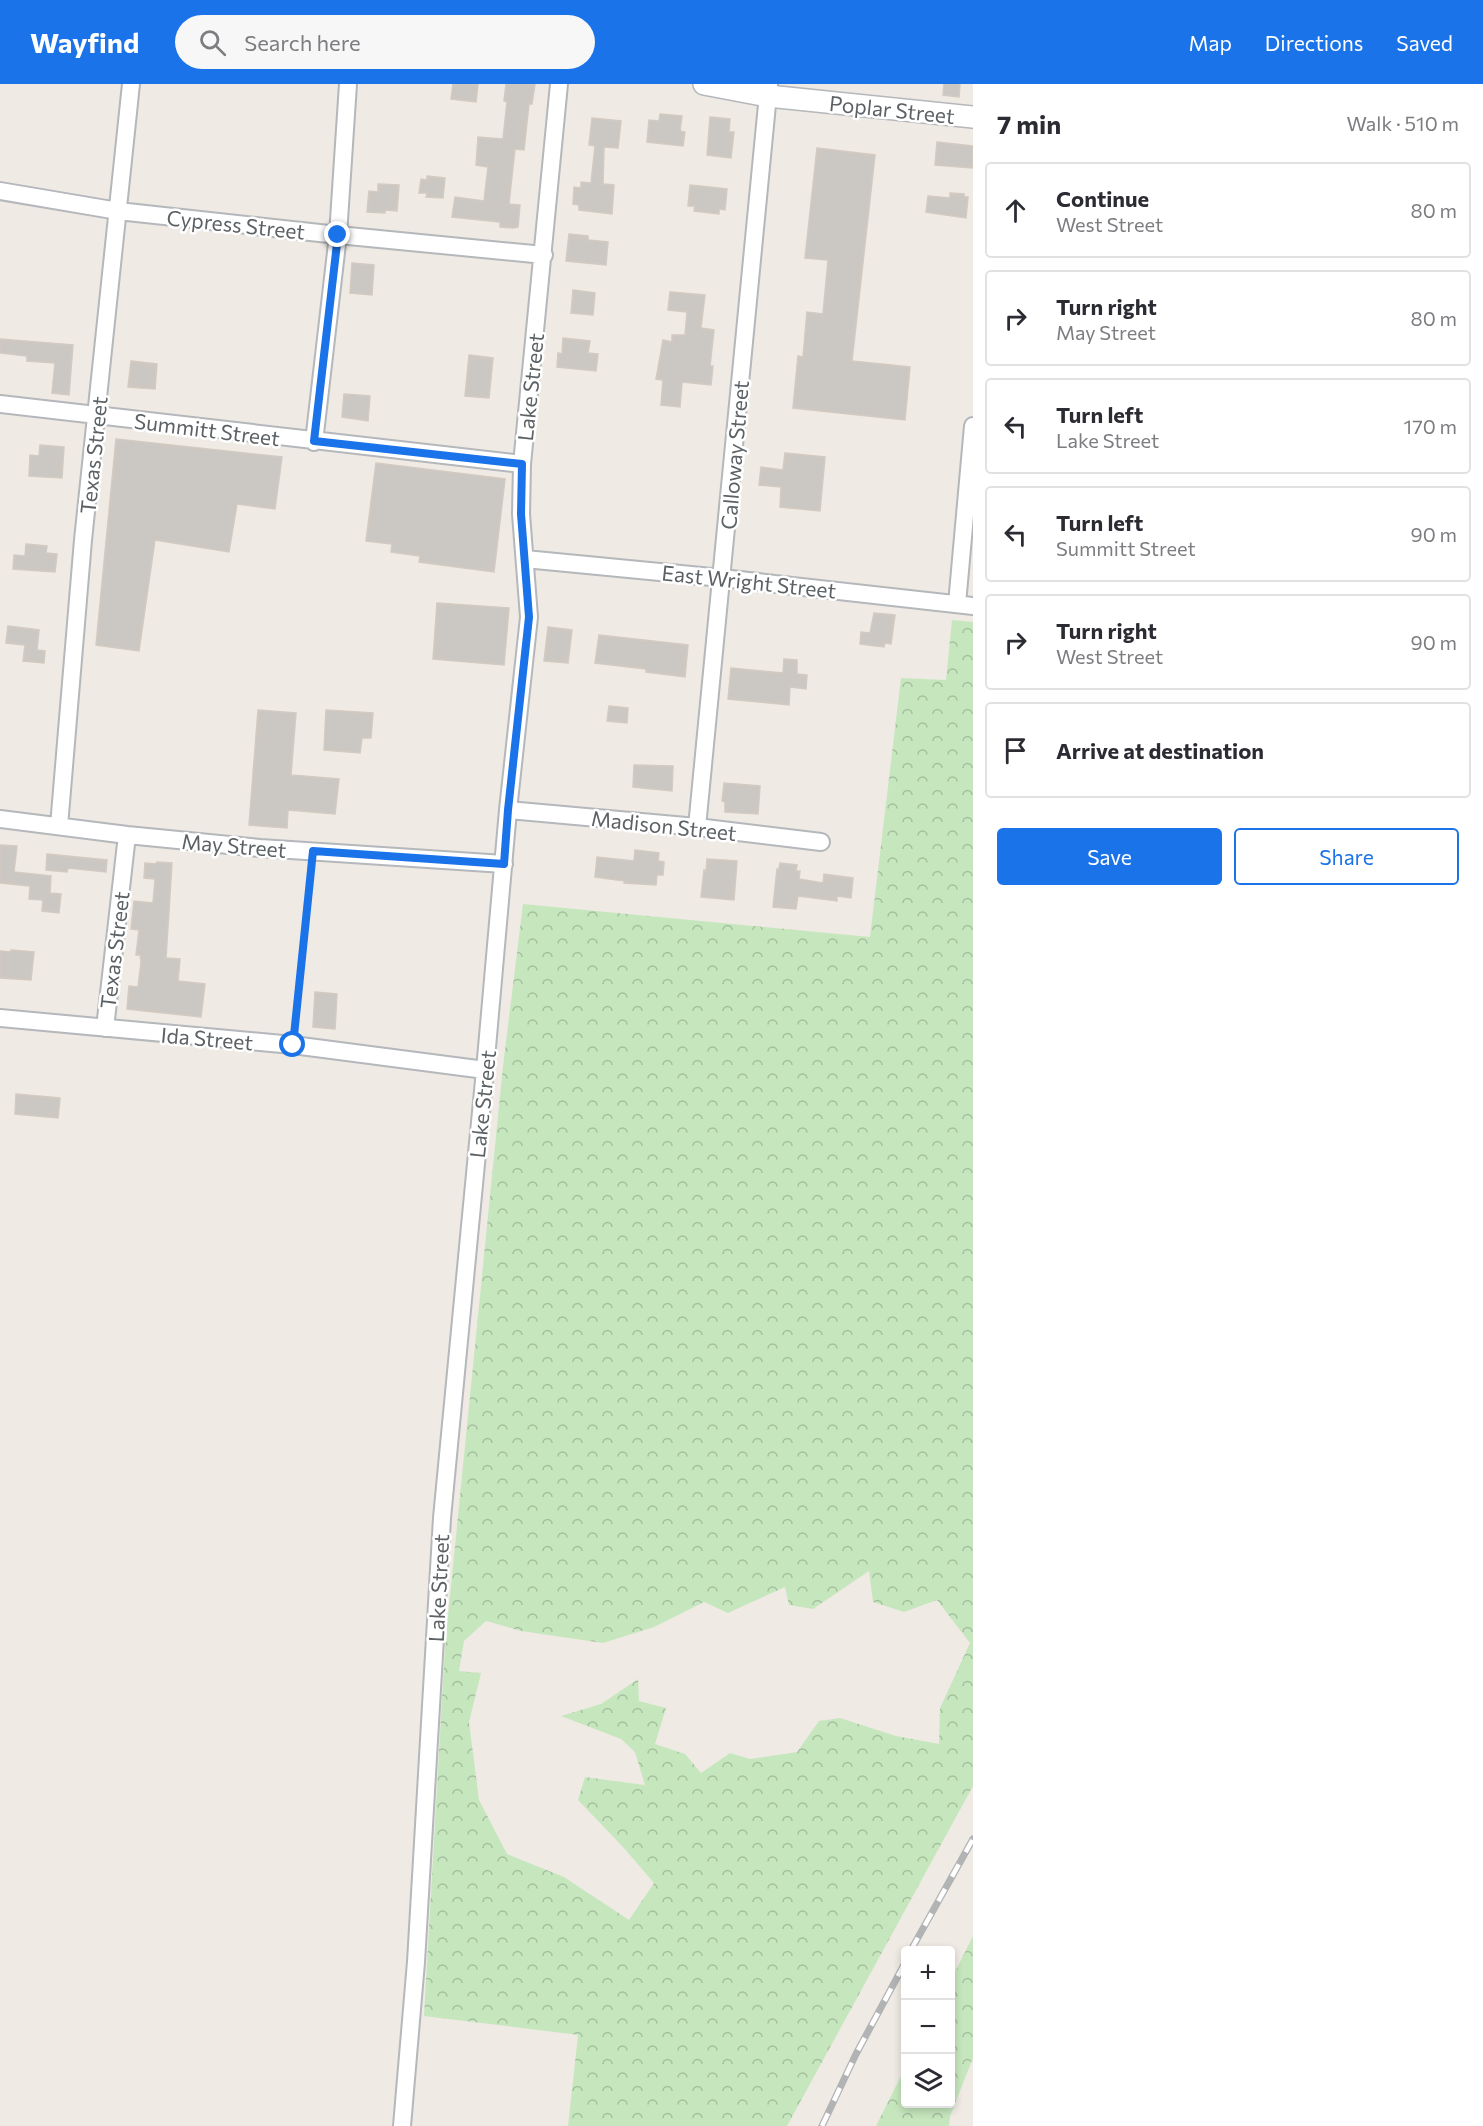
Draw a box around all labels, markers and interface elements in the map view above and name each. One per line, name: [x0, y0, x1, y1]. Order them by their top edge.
search box: [175, 15, 595, 69]
text: Wayfind: [30, 25, 139, 59]
icon: search: [196, 26, 229, 59]
text: Search here: [244, 29, 361, 56]
text: Map: [1189, 30, 1232, 55]
text: Directions: [1265, 30, 1363, 55]
text: Saved: [1396, 30, 1453, 55]
street label: Poplar Street: [828, 90, 956, 128]
text: 7 min: [997, 108, 1061, 139]
text: Walk · 510 m: [1347, 111, 1459, 135]
text: Continue: [1056, 185, 1149, 212]
icon: ahead: [999, 194, 1032, 227]
text: 80 m: [1411, 198, 1457, 222]
street label: Cypress Street: [166, 204, 306, 244]
text: West Street: [1056, 212, 1163, 236]
route end: [324, 221, 350, 247]
text: Turn right: [1056, 293, 1157, 320]
icon: right: [999, 302, 1032, 335]
text: 80 m: [1411, 306, 1457, 330]
text: May Street: [1056, 320, 1156, 344]
street label: Lake Street: [512, 332, 548, 442]
street label: Calloway Street: [715, 379, 753, 531]
street label: Texas Street: [74, 395, 112, 515]
text: Turn left: [1056, 401, 1143, 428]
street label: Summitt Street: [133, 408, 281, 450]
icon: left: [999, 410, 1032, 443]
text: 170 m: [1404, 414, 1457, 438]
text: Lake Street: [1056, 428, 1159, 452]
text: Turn left: [1056, 509, 1143, 536]
icon: left: [999, 518, 1032, 551]
text: 90 m: [1411, 522, 1457, 546]
text: Summitt Street: [1056, 536, 1196, 560]
street label: East Wright Street: [661, 559, 837, 603]
text: Turn right: [1056, 617, 1157, 644]
icon: right: [999, 626, 1032, 659]
text: 90 m: [1411, 630, 1457, 654]
text: West Street: [1056, 644, 1163, 668]
icon: arrive: [999, 734, 1032, 767]
text: Arrive at destination: [1056, 737, 1264, 764]
street label: Madison Street: [590, 805, 738, 845]
street label: May Street: [181, 828, 287, 862]
button: Save: [997, 828, 1222, 885]
button: Share: [1234, 828, 1459, 885]
street label: Texas Street: [94, 890, 134, 1010]
street label: Ida Street: [160, 1022, 254, 1054]
route start: [279, 1031, 305, 1057]
street label: Lake Street: [464, 1049, 500, 1159]
street label: Lake Street: [423, 1533, 453, 1643]
map controls: [901, 1946, 955, 2108]
button: +: [901, 1946, 955, 2000]
button: −: [901, 2000, 955, 2054]
button: layers: [901, 2054, 955, 2108]

